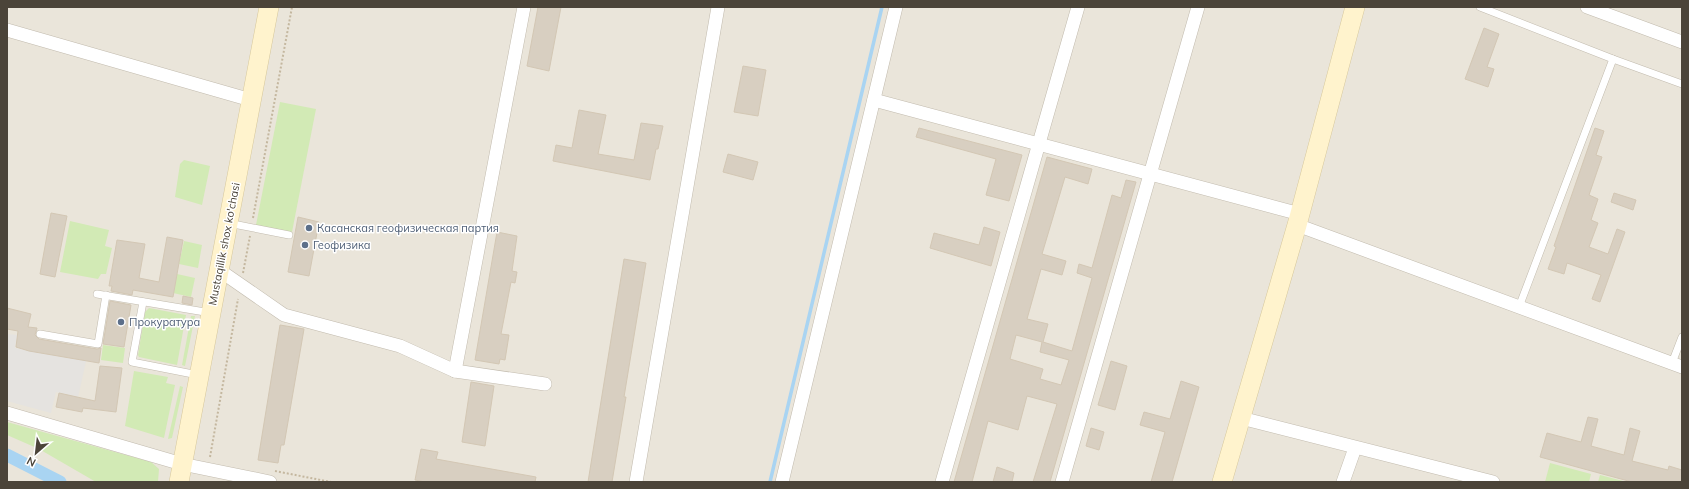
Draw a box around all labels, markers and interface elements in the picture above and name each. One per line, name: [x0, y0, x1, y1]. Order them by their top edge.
street label: Mustaqillik shox ko'chasi: [205, 181, 243, 307]
place label: Касанская геофизическая партия: [317, 221, 499, 235]
marker: Касанская геофизическая партия: [304, 223, 314, 233]
place label: Геофизика: [313, 238, 371, 252]
marker: Геофизика: [300, 240, 310, 250]
place label: Прокуратура: [129, 315, 200, 329]
marker: Прокуратура: [116, 317, 126, 327]
north arrow: [16, 433, 56, 473]
text: N: [24, 454, 38, 470]

